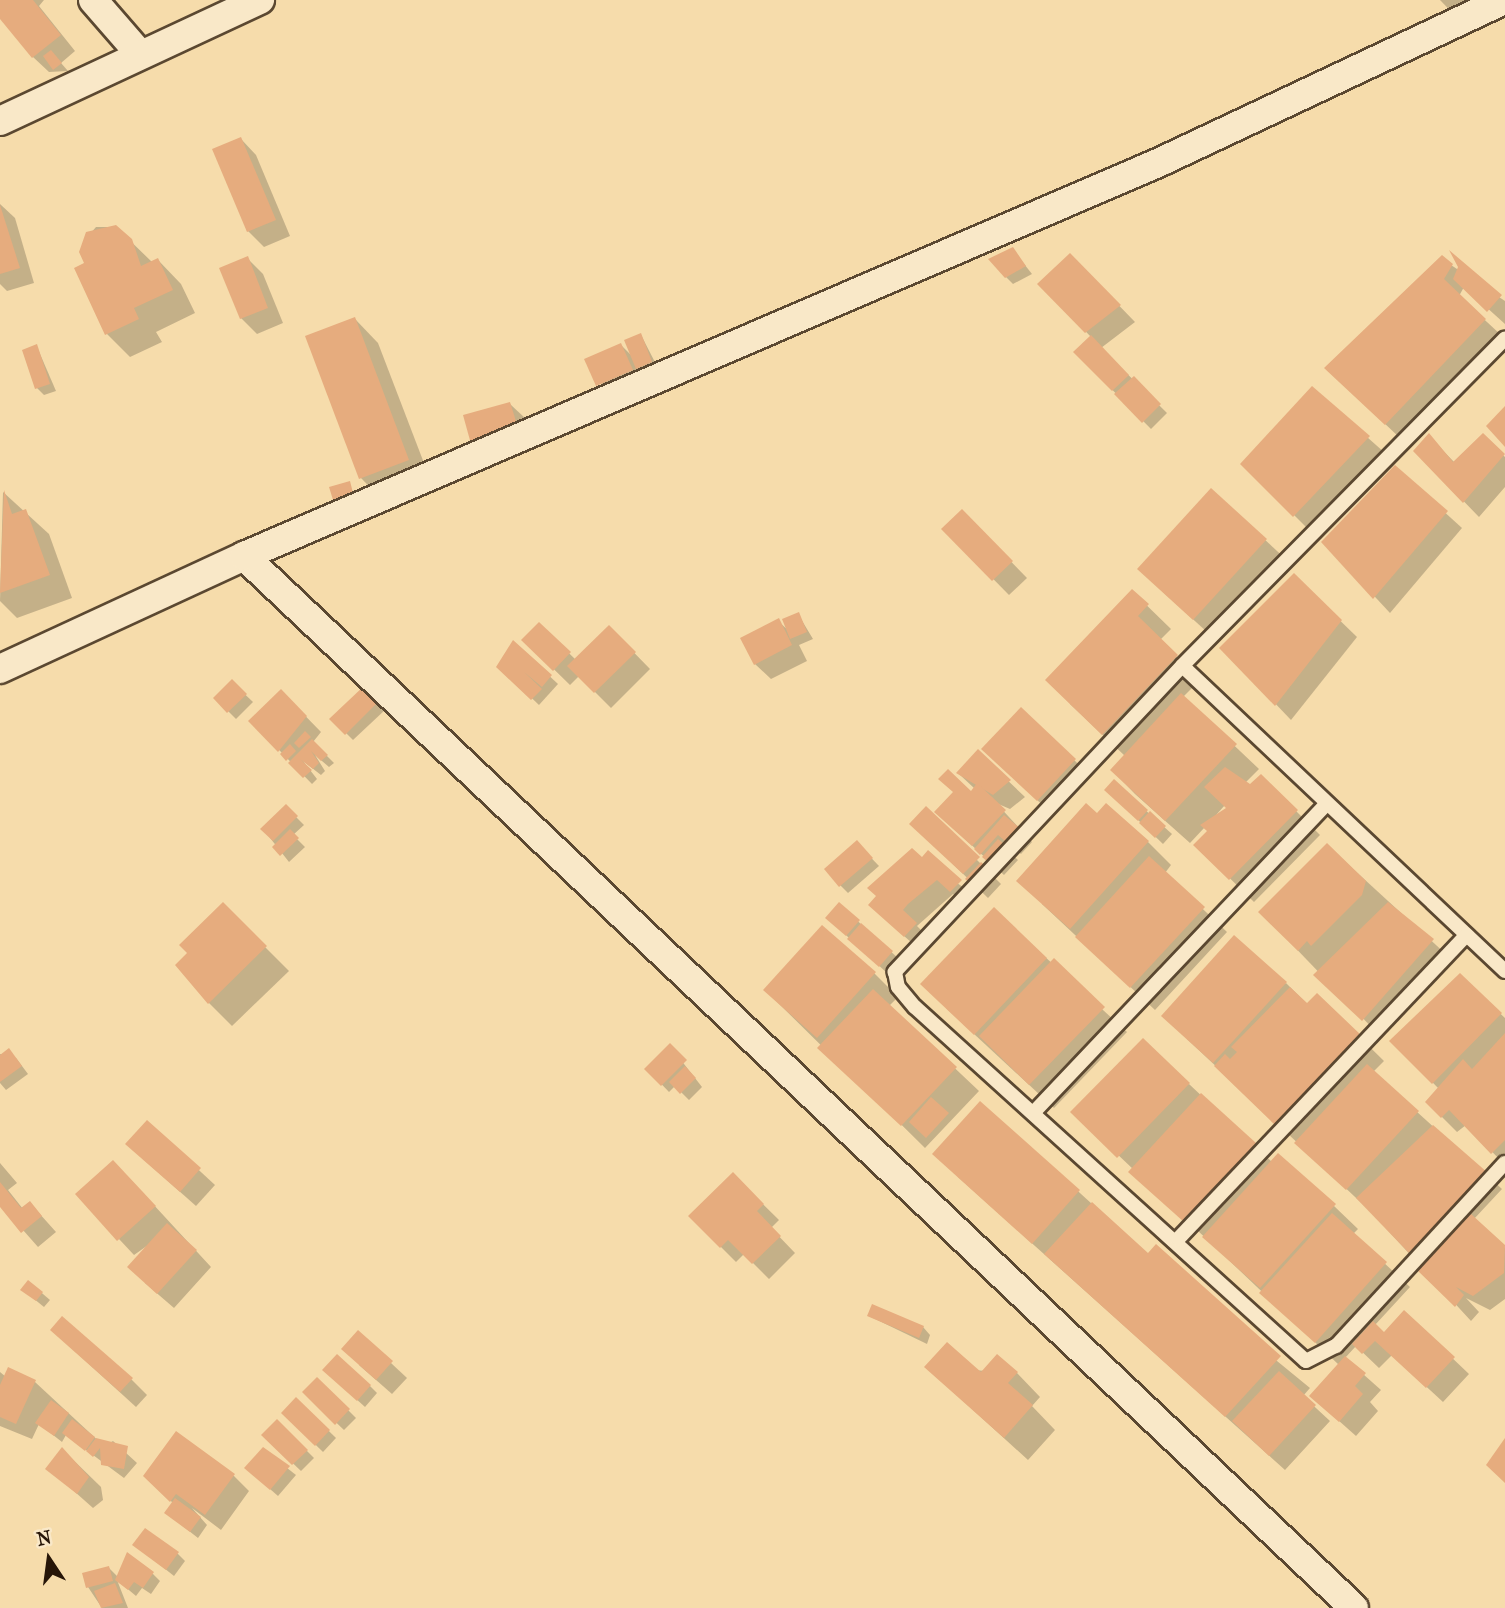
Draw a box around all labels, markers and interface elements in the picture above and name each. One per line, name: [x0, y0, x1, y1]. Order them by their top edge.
north arrow: [14, 1524, 84, 1594]
text: N: [35, 1526, 54, 1551]

